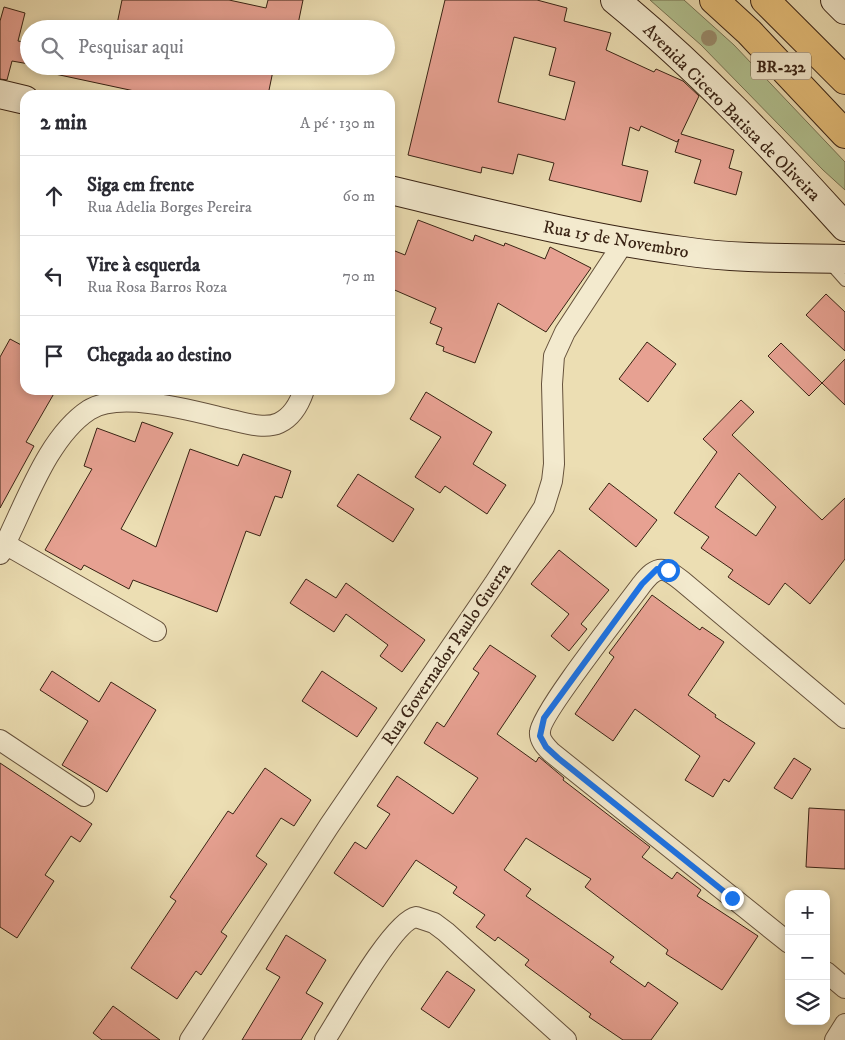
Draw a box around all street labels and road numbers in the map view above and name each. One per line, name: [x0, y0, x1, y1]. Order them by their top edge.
street label: Avenida Cicero Batista de Oliveira: [638, 19, 825, 206]
road number: BR-232: [751, 52, 811, 80]
street label: Rua 15 de Novembro: [541, 216, 691, 264]
street label: Rua Governador Paulo Guerra: [378, 559, 516, 750]

